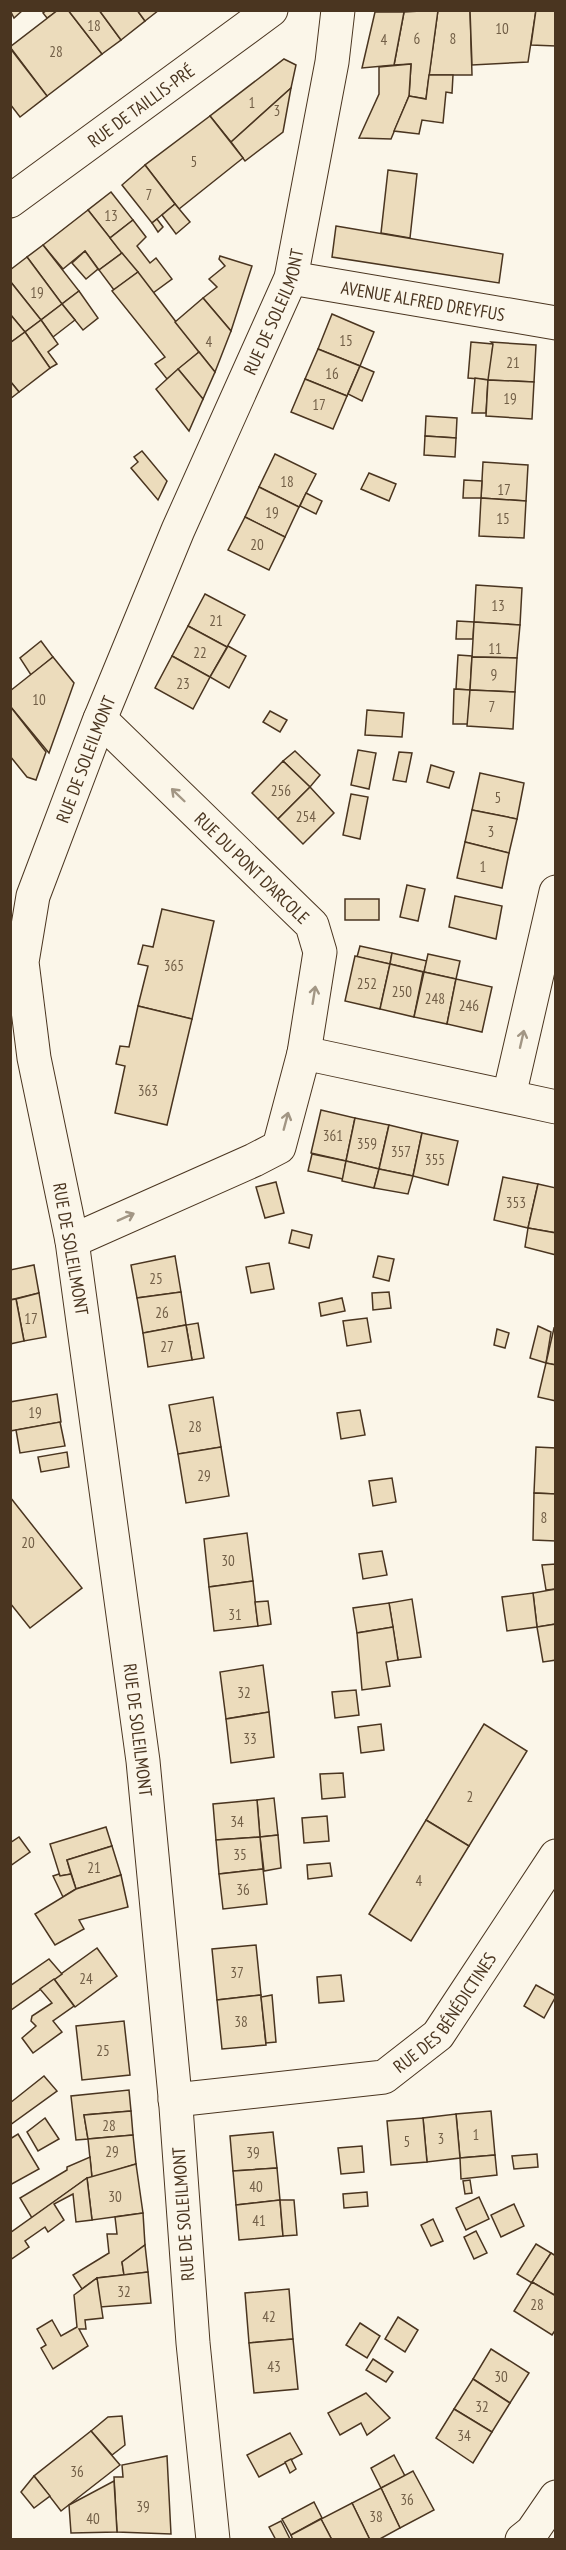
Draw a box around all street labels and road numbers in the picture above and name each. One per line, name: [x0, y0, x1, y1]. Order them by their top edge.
street label: RUE DE TAILLIS-PRÉ: [83, 59, 199, 152]
street label: RUE DE SOLEILMONT: [238, 247, 308, 378]
street label: AVENUE ALFRED DREYFUS: [339, 275, 507, 326]
street label: RUE DE SOLEILMONT: [50, 692, 120, 826]
street label: RUE DU PONT D'ARCOLE: [190, 807, 314, 929]
street label: RUE DE SOLEILMONT: [48, 1181, 94, 1317]
street label: RUE DE SOLEILMONT: [118, 1662, 158, 1798]
street label: RUE DES BÉNÉDICTINES: [388, 1948, 501, 2077]
street label: RUE DE SOLEILMONT: [167, 2146, 199, 2282]

